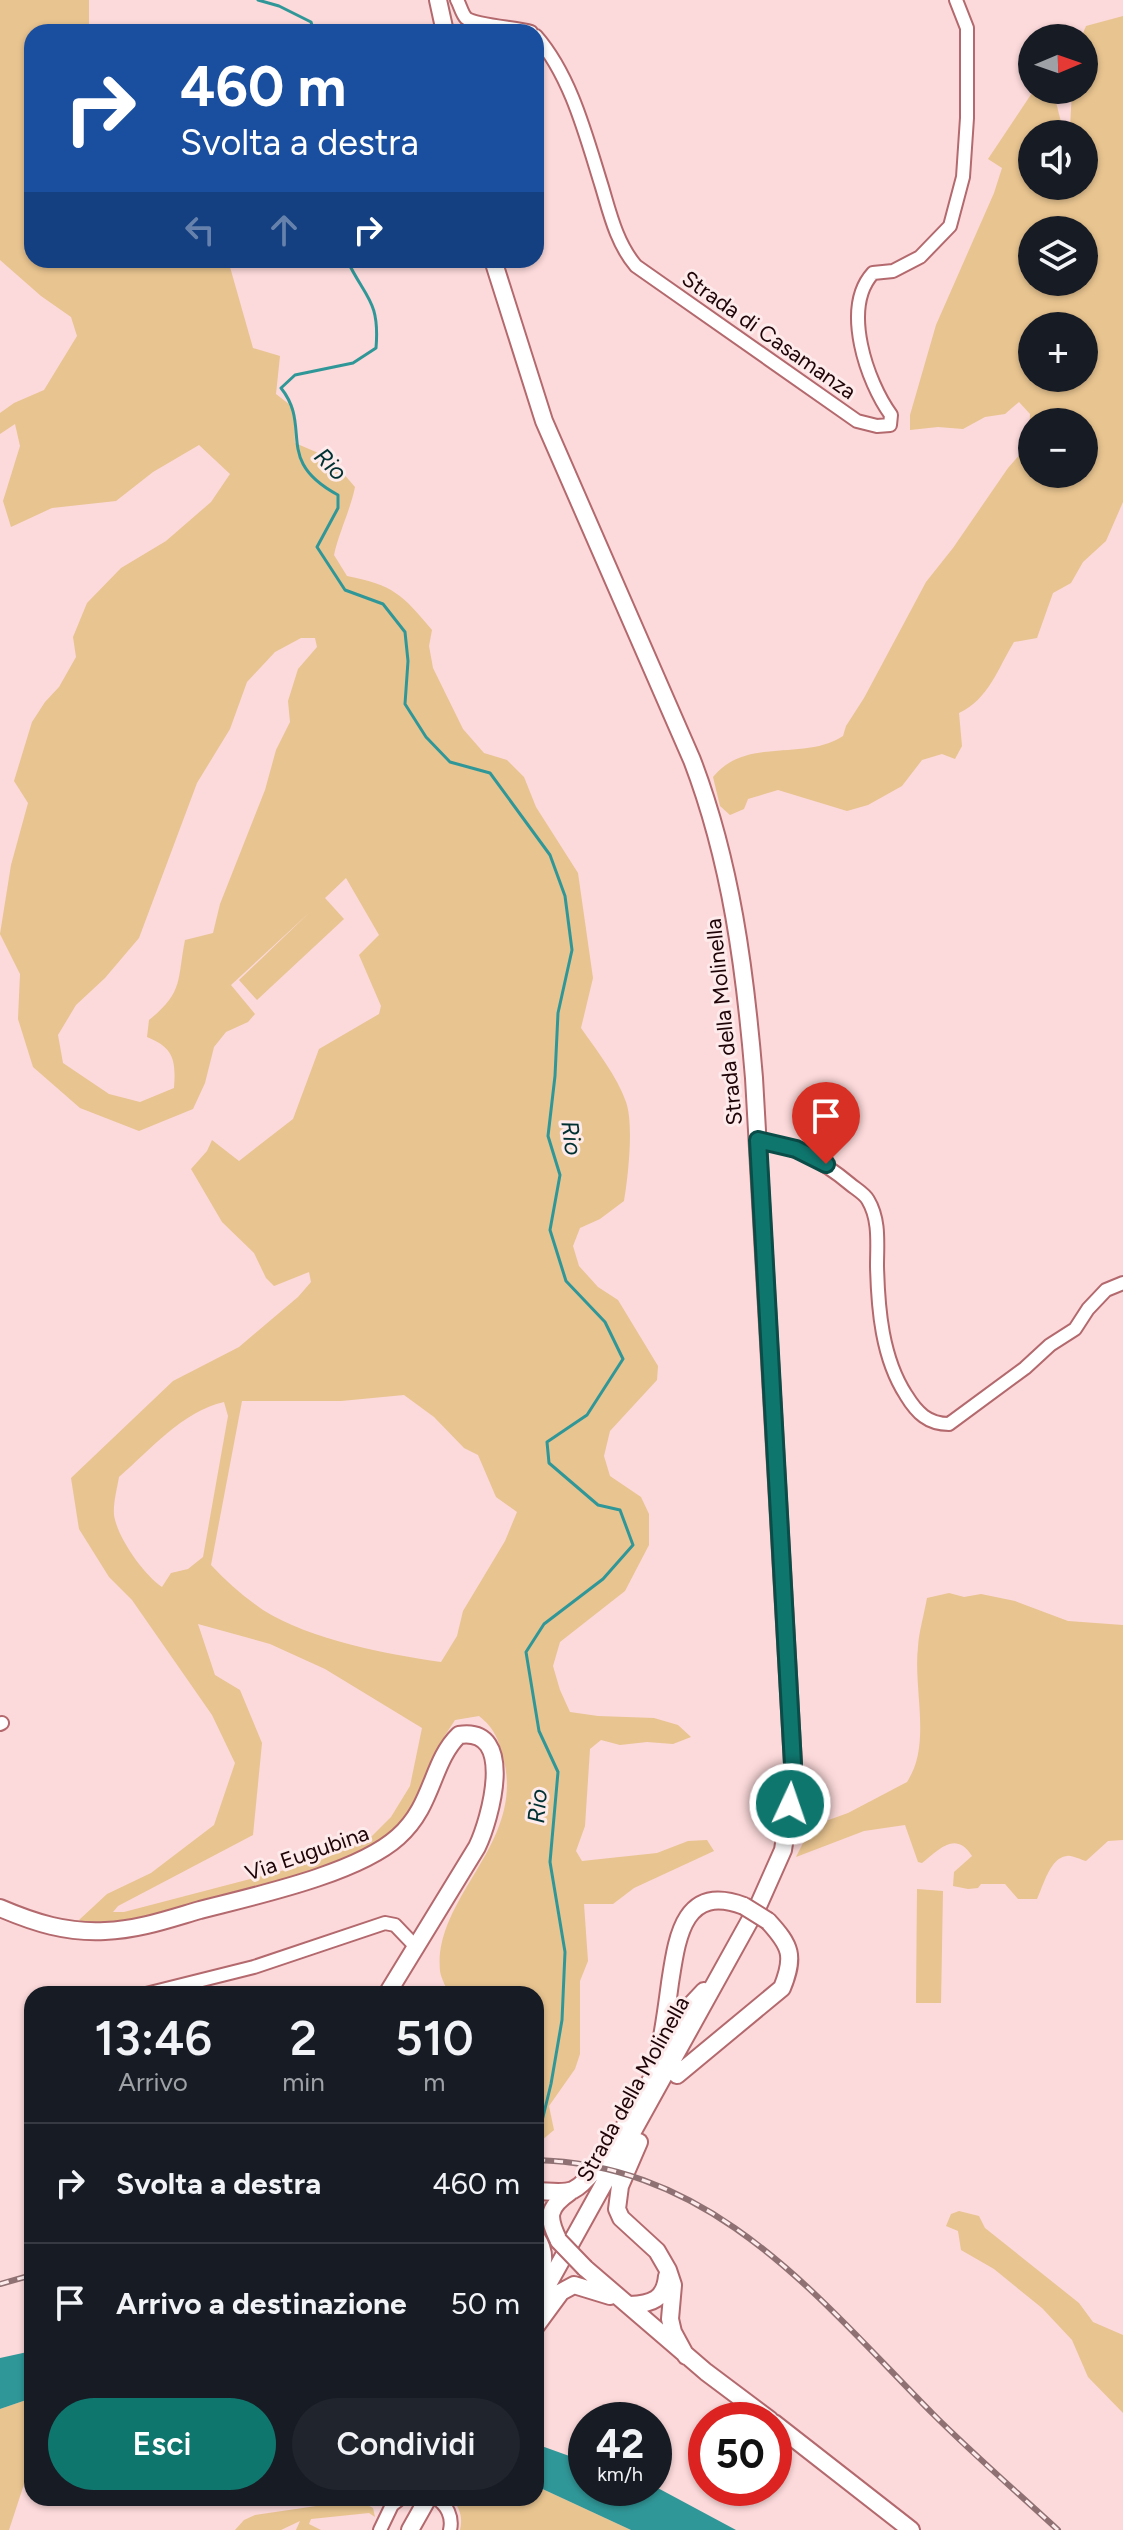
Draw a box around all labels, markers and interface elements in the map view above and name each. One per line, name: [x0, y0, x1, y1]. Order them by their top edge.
north arrow: [1018, 24, 1098, 104]
map controls: [1018, 24, 1098, 488]
text: 460 m: [180, 53, 346, 120]
icon: right: [48, 56, 152, 160]
button: sound: [1018, 120, 1098, 200]
text: Svolta a destra: [180, 121, 419, 164]
icon: left: [178, 208, 222, 252]
icon: ahead: [262, 208, 306, 252]
icon: right: [346, 208, 390, 252]
button: layers: [1018, 216, 1098, 296]
street label: Strada di Casamanza: [677, 265, 861, 405]
button: +: [1018, 312, 1098, 392]
button: −: [1018, 408, 1098, 488]
water label: Rio: [309, 442, 354, 487]
street label: Strada della Molinella: [700, 917, 748, 1127]
pin: [792, 1082, 860, 1164]
icon: arrive: [804, 1094, 848, 1138]
water label: Rio: [555, 1119, 589, 1157]
position arrow: [748, 1762, 832, 1846]
water label: Rio: [521, 1787, 553, 1824]
street label: Via Eugubina: [242, 1819, 372, 1887]
street label: Strada della Molinella: [571, 1992, 695, 2186]
text: 13:46: [94, 2009, 212, 2067]
text: 2: [290, 2009, 317, 2067]
text: 510: [395, 2009, 474, 2067]
text: Arrivo: [118, 2066, 188, 2098]
text: min: [282, 2066, 325, 2098]
text: m: [423, 2066, 445, 2098]
icon: right: [48, 2161, 92, 2205]
text: Svolta a destra: [116, 2165, 321, 2202]
text: 460 m: [432, 2165, 520, 2202]
icon: arrive: [48, 2281, 92, 2325]
text: Arrivo a destinazione: [116, 2285, 407, 2322]
text: 50 m: [451, 2285, 520, 2322]
button: Esci: [48, 2398, 276, 2490]
button: Condividi: [292, 2398, 520, 2490]
speed limit sign: 50: [688, 2402, 792, 2506]
text: 42: [596, 2420, 644, 2468]
text: km/h: [597, 2462, 643, 2486]

